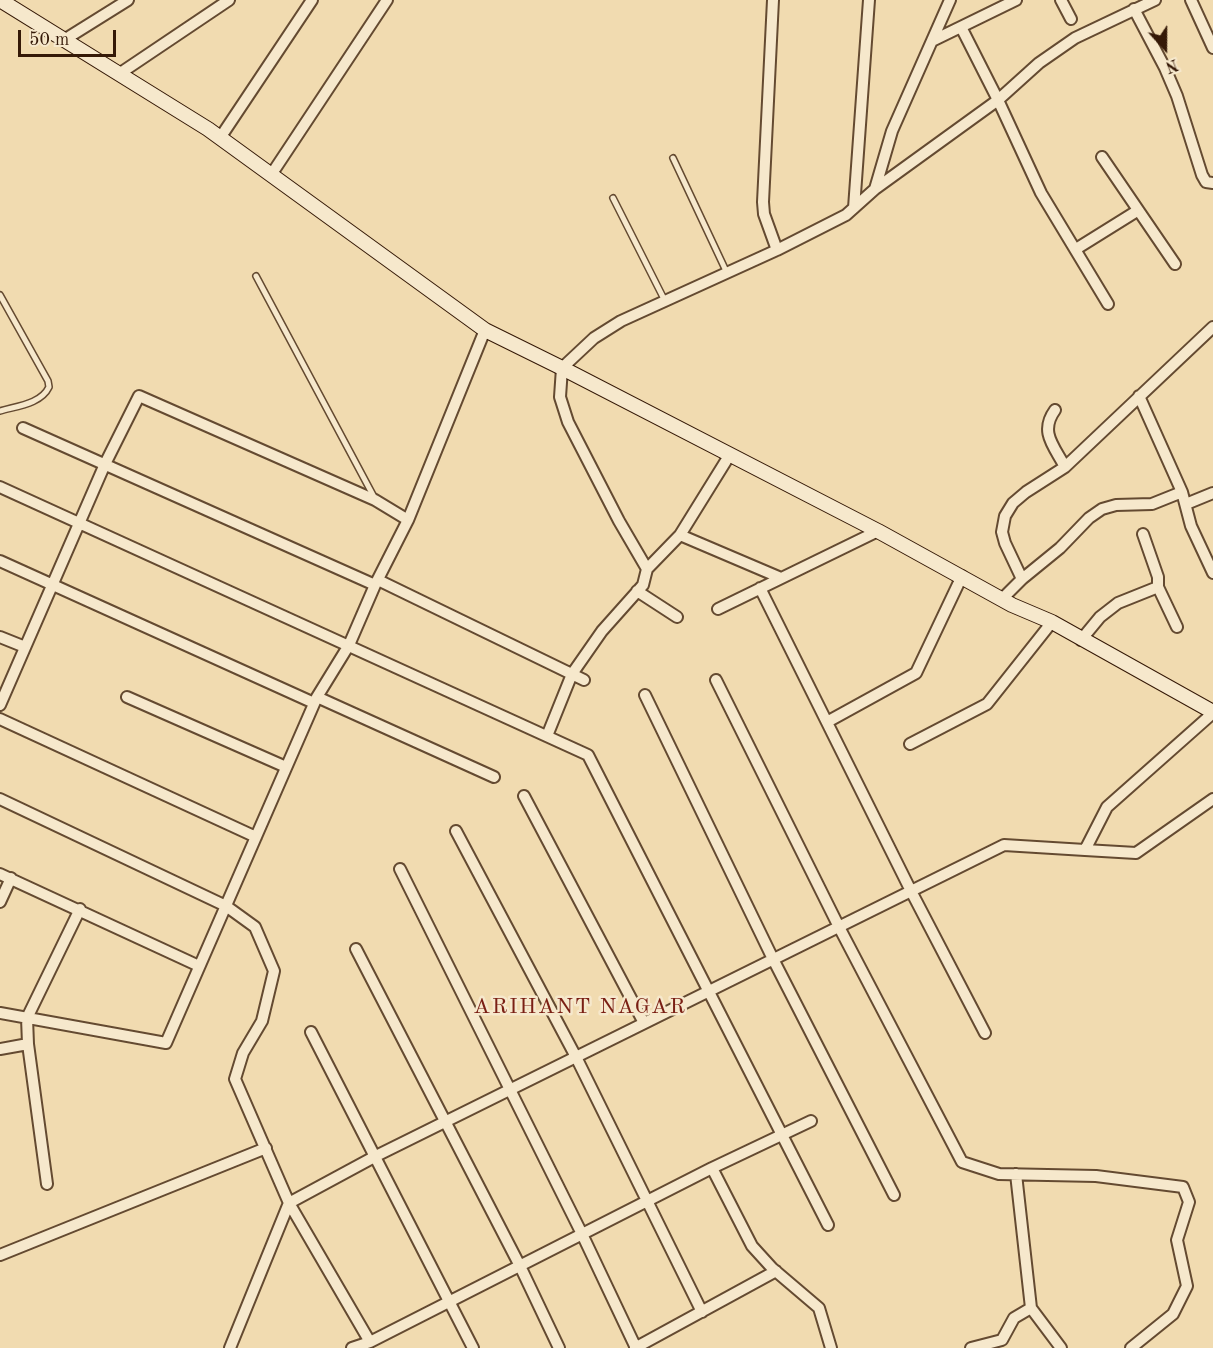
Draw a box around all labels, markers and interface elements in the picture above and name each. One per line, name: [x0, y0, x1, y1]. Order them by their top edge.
scale bar: [21, 18, 118, 56]
north arrow: [1135, 18, 1195, 78]
text: 50 m: [29, 31, 69, 49]
text: N: [1163, 55, 1180, 74]
district label: ARIHANT NAGAR: [473, 994, 687, 1020]

